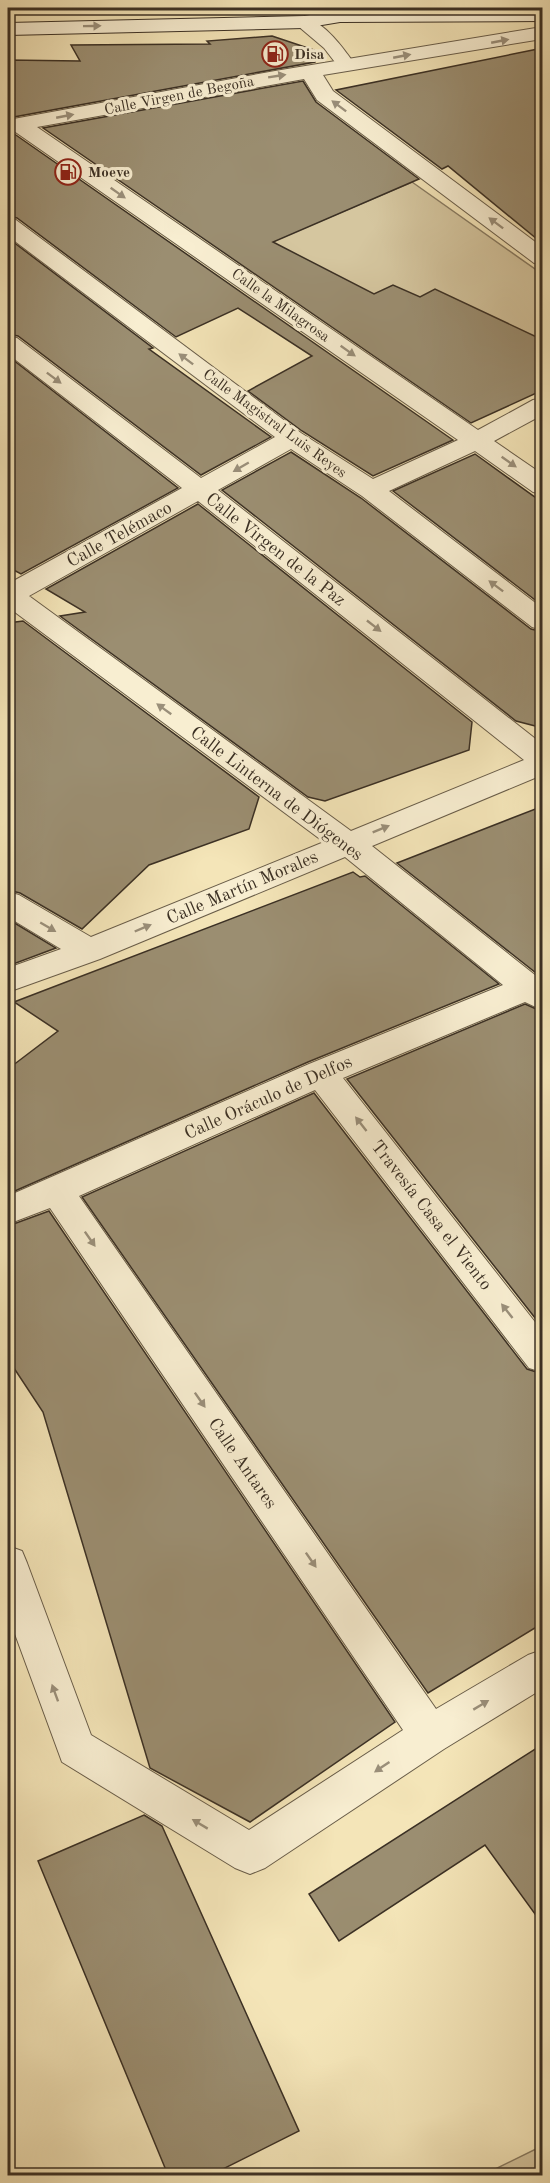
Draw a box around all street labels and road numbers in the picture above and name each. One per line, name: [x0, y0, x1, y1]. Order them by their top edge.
street label: Calle Virgen de Begoña: [103, 74, 256, 118]
street label: Calle la Milagrosa: [228, 267, 332, 346]
street label: Calle Magistral Luis Reyes: [200, 367, 349, 481]
street label: Calle Virgen de la Paz: [202, 490, 349, 610]
street label: Calle Telémaco: [64, 499, 175, 571]
street label: Calle Linterna de Diógenes: [187, 723, 366, 864]
street label: Calle Martín Morales: [164, 848, 321, 928]
street label: Calle Oráculo de Delfos: [182, 1053, 355, 1143]
street label: Travesía Casa el Viento: [367, 1138, 495, 1294]
street label: Calle Antares: [204, 1415, 280, 1512]

